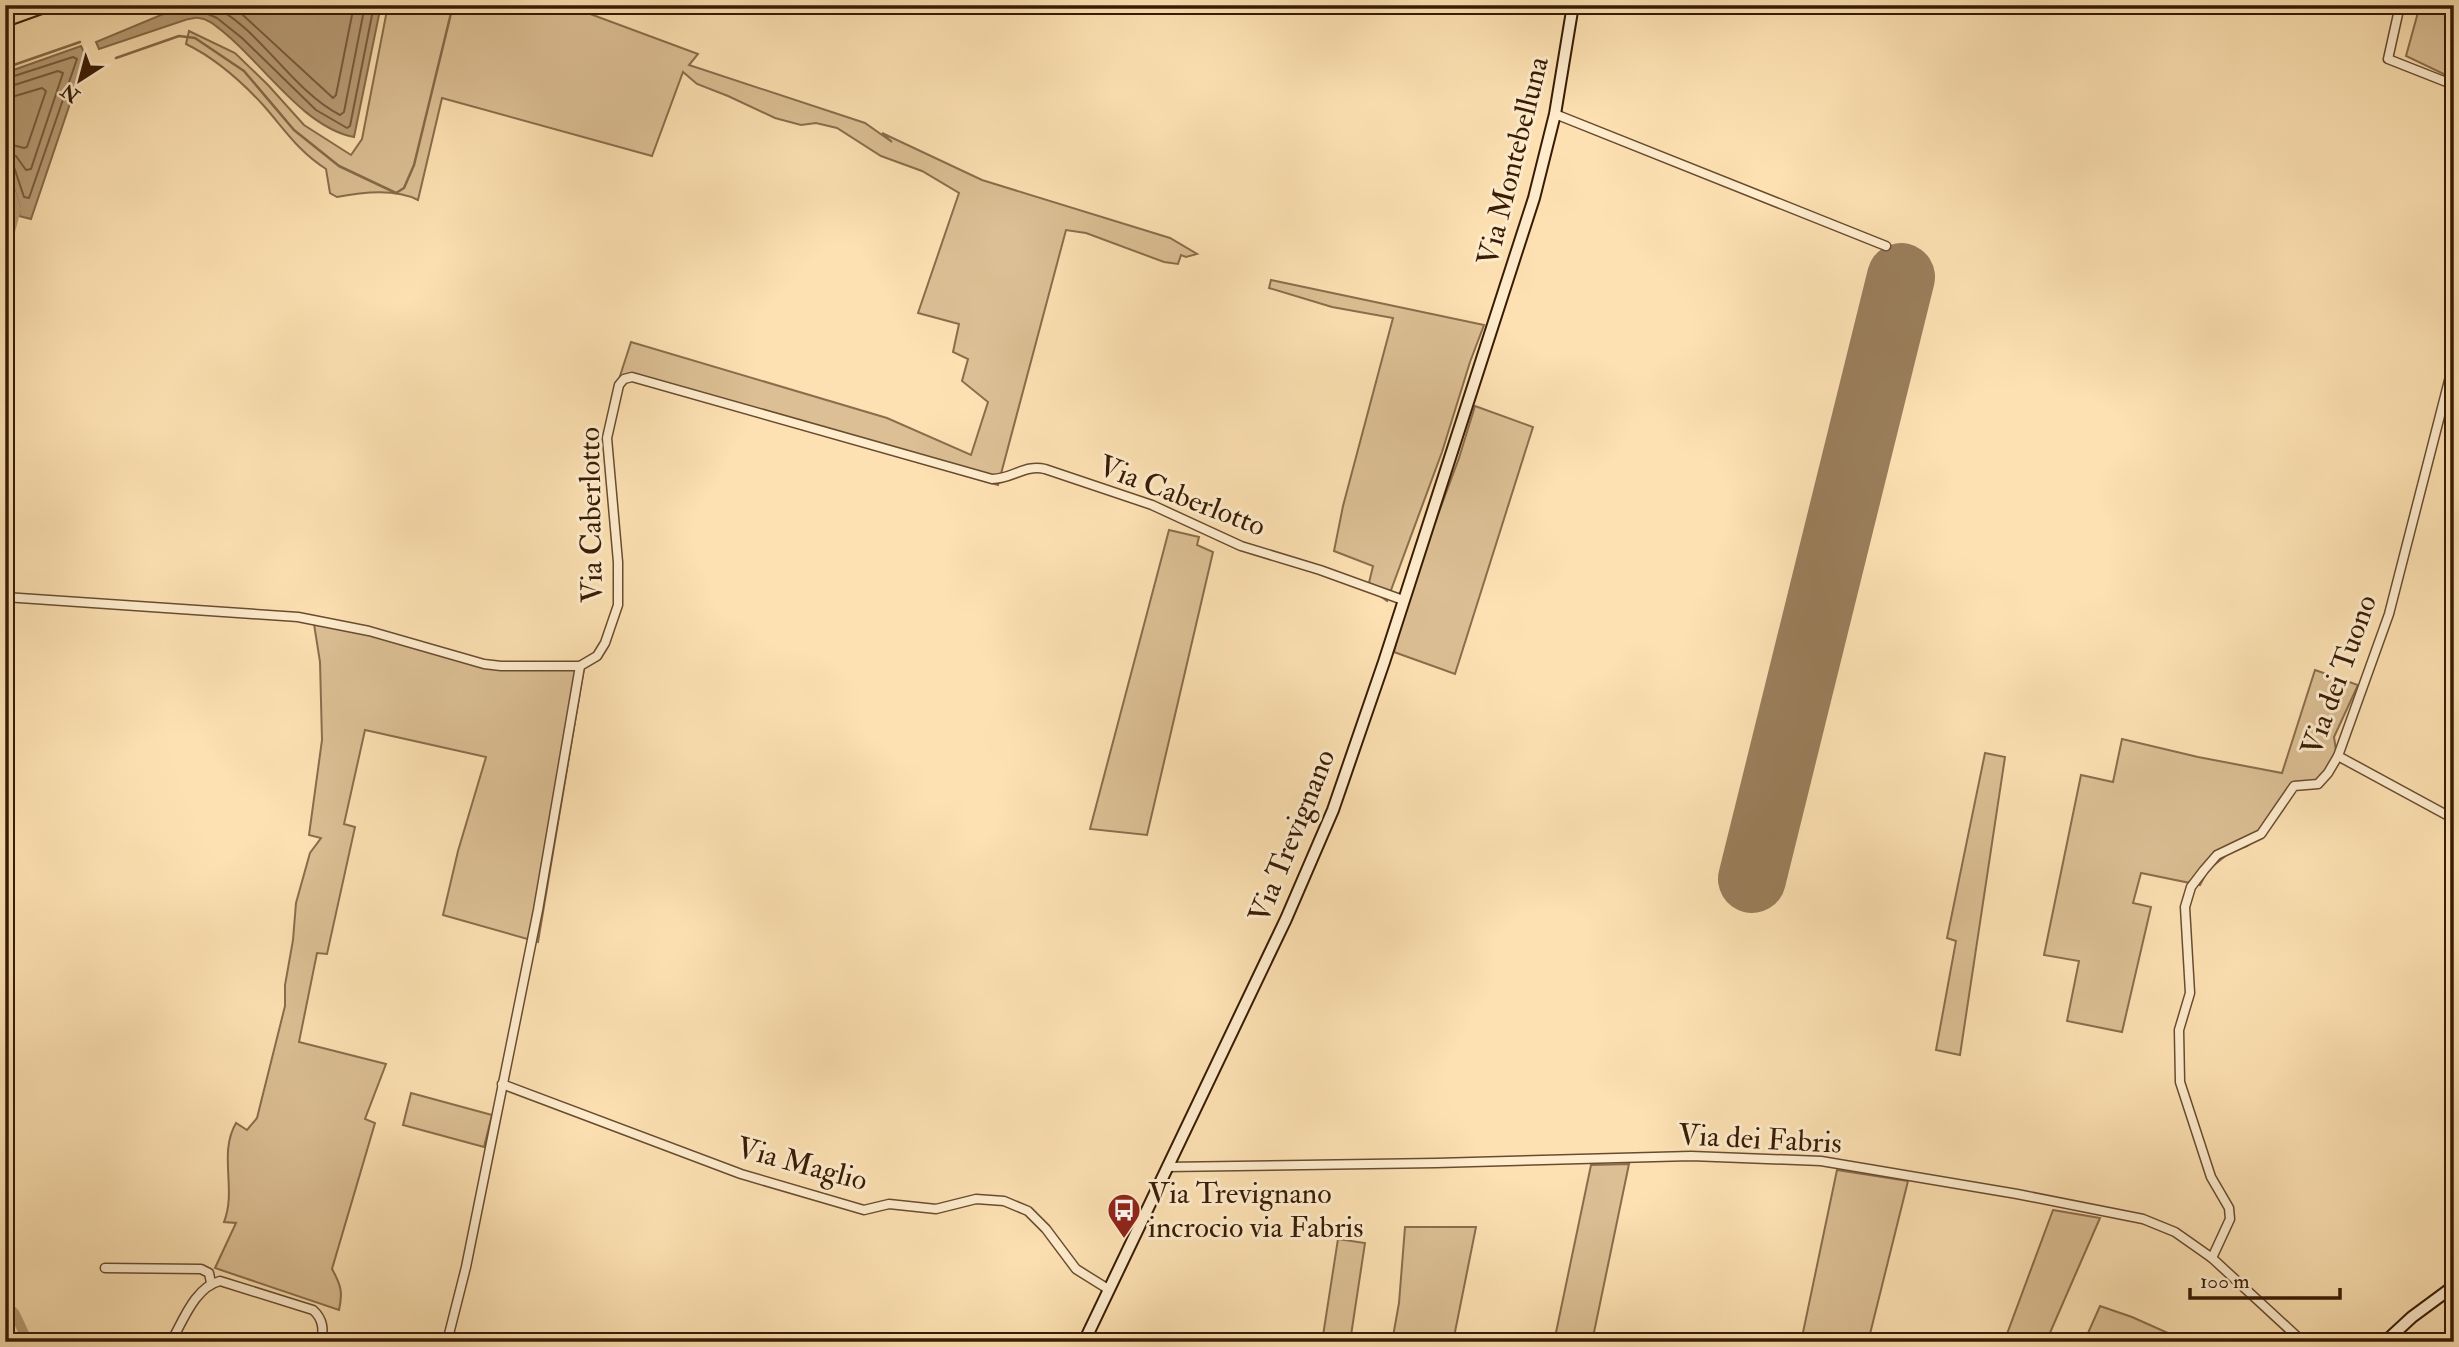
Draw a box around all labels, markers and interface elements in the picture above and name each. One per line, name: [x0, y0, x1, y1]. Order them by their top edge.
north arrow: [46, 46, 116, 116]
street label: Via Montebelluna: [1469, 52, 1557, 269]
text: N: [56, 78, 85, 108]
street label: Via Caberlotto: [571, 427, 611, 603]
street label: Via Caberlotto: [1093, 447, 1271, 545]
street label: Via dei Tuono: [2293, 590, 2385, 760]
street label: Via Trevignano: [1240, 744, 1344, 928]
street label: Via dei Fabris: [1677, 1116, 1843, 1162]
street label: Via Maglio: [733, 1129, 871, 1199]
place label: Via Trevignano incrocio via Fabris: [1148, 1175, 1364, 1246]
bus stop icon: Via Trevignano incrocio via Fabris: [1105, 1191, 1143, 1240]
scale bar: [2190, 1256, 2340, 1300]
text: 100 m: [2200, 1268, 2250, 1295]

